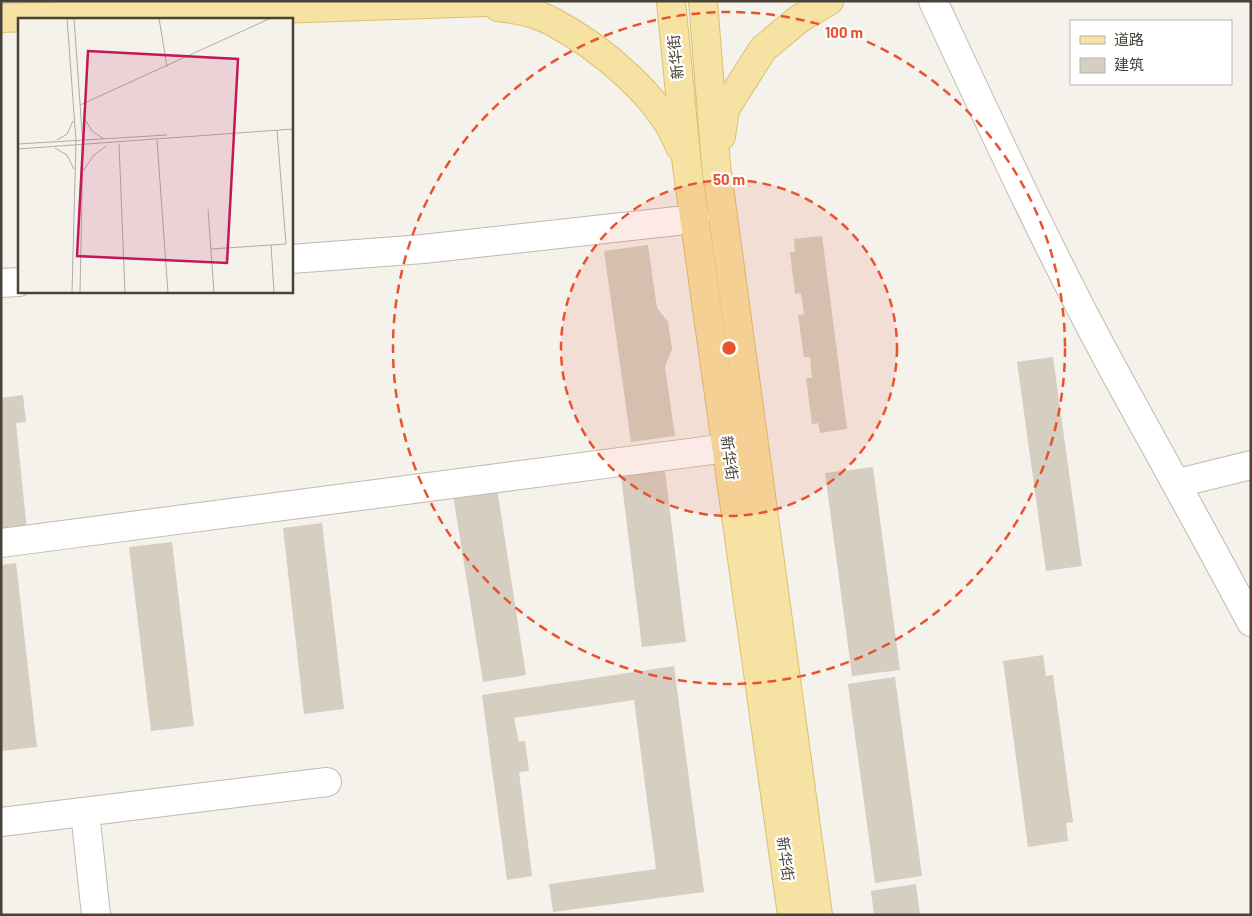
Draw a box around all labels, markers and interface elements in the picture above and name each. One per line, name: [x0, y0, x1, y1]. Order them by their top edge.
inset map: [18, 18, 292, 292]
legend: [1070, 20, 1232, 85]
text: 100 m: [825, 23, 863, 41]
text: 道路: [1114, 30, 1144, 48]
street label: 新华街: [664, 34, 686, 80]
text: 建筑: [1114, 55, 1144, 73]
text: 50 m: [713, 170, 745, 188]
centre of rings: [720, 339, 738, 357]
street label: 新华街: [718, 434, 742, 481]
street label: 新华街: [774, 835, 798, 882]

